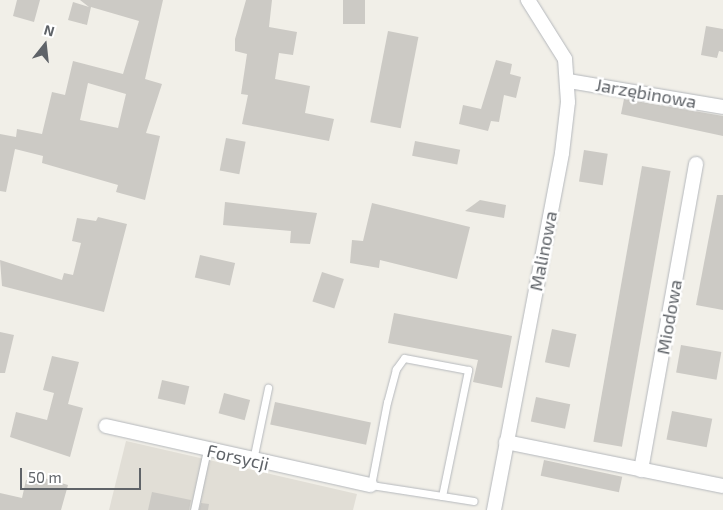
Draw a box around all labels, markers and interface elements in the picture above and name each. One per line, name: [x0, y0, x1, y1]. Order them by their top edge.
north arrow: [20, 20, 70, 70]
text: N: [42, 21, 56, 40]
street label: Jarzębinowa: [594, 74, 698, 112]
street label: Malinowa: [525, 209, 561, 293]
street label: Miodowa: [652, 278, 686, 356]
street label: Forsycji: [205, 439, 271, 475]
scale bar: [22, 458, 144, 490]
text: 50 m: [28, 468, 62, 486]

